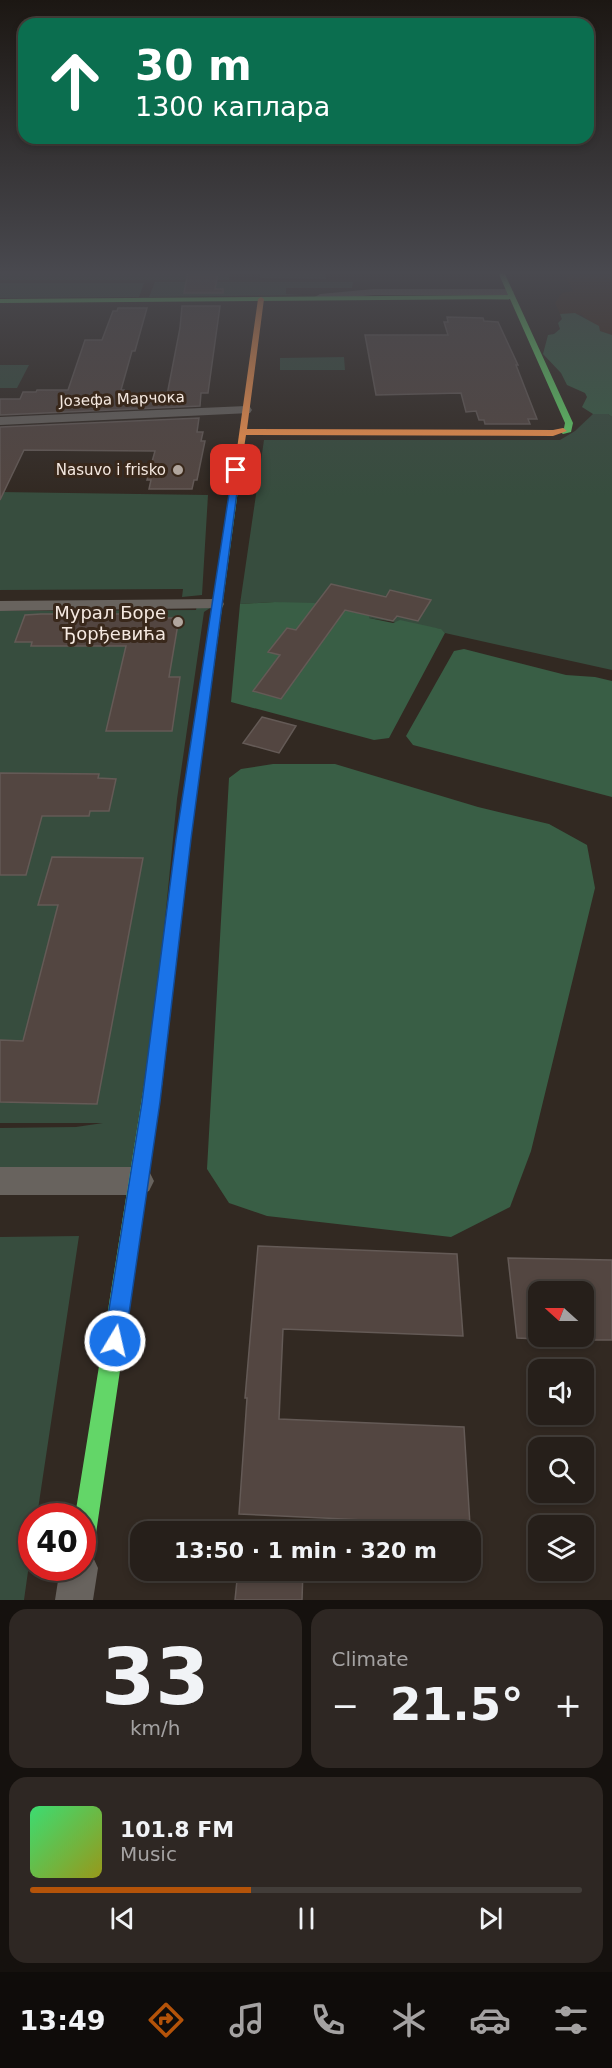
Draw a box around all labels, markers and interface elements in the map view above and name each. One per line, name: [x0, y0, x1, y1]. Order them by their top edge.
text: 30 m: [135, 41, 252, 90]
icon: ahead: [36, 42, 114, 120]
text: 1300 каплара: [135, 91, 330, 122]
street label: Јозефа Марчока: [58, 388, 185, 410]
pin: [210, 444, 261, 495]
icon: arrive: [219, 453, 252, 486]
place label: Nasuvo i frisko: [56, 461, 166, 479]
marker: Nasuvo i frisko: [171, 463, 185, 477]
place label: Мурал Боре Ђорђевића: [54, 602, 166, 644]
marker: Мурал Боре Ђорђевића: [171, 615, 185, 629]
north arrow: [528, 1281, 594, 1347]
map controls: [528, 1281, 594, 1581]
position arrow: [83, 1309, 147, 1373]
button: sound: [528, 1359, 594, 1425]
button: search: [528, 1437, 594, 1503]
speed limit sign: 40: [18, 1503, 96, 1581]
button: layers: [528, 1515, 594, 1581]
text: 13:50 · 1 min · 320 m: [174, 1538, 437, 1563]
text: 33: [101, 1632, 210, 1722]
text: Climate: [332, 1647, 408, 1671]
text: 21.5°: [390, 1678, 524, 1731]
text: −: [332, 1686, 359, 1725]
text: +: [554, 1686, 582, 1725]
text: km/h: [130, 1716, 180, 1740]
text: 101.8 FM: [120, 1817, 234, 1842]
text: Music: [120, 1842, 177, 1866]
icon: previous: [106, 1902, 139, 1935]
icon: pause: [290, 1902, 323, 1935]
icon: next: [474, 1902, 507, 1935]
icon: directions: [145, 1999, 187, 2041]
icon: music: [226, 1999, 268, 2041]
icon: phone: [307, 1999, 349, 2041]
icon: climate: [388, 1999, 430, 2041]
icon: car: [469, 1999, 511, 2041]
icon: filters: [550, 1999, 592, 2041]
text: 13:49: [20, 2005, 106, 2036]

